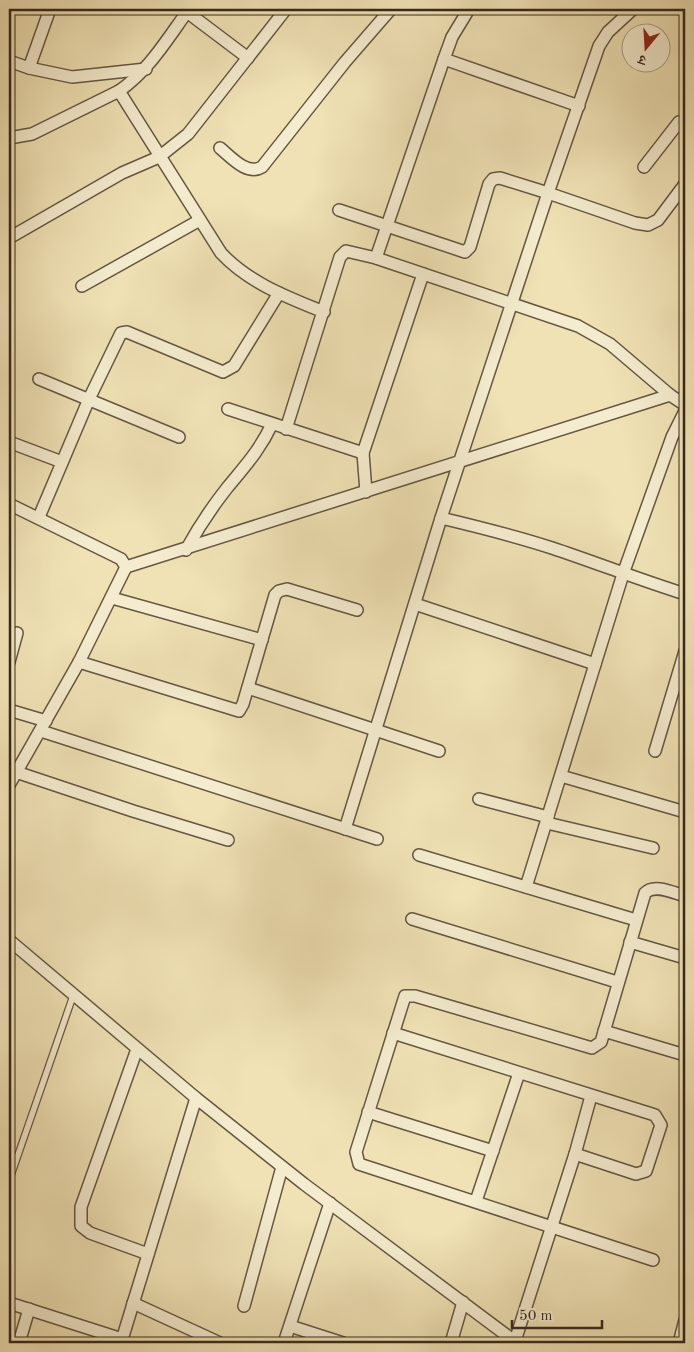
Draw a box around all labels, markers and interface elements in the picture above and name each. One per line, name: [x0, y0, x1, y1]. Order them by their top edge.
north arrow: [622, 22, 672, 72]
text: उ: [636, 51, 649, 67]
scale bar: [512, 1297, 602, 1329]
text: 50 m: [519, 1309, 553, 1324]

